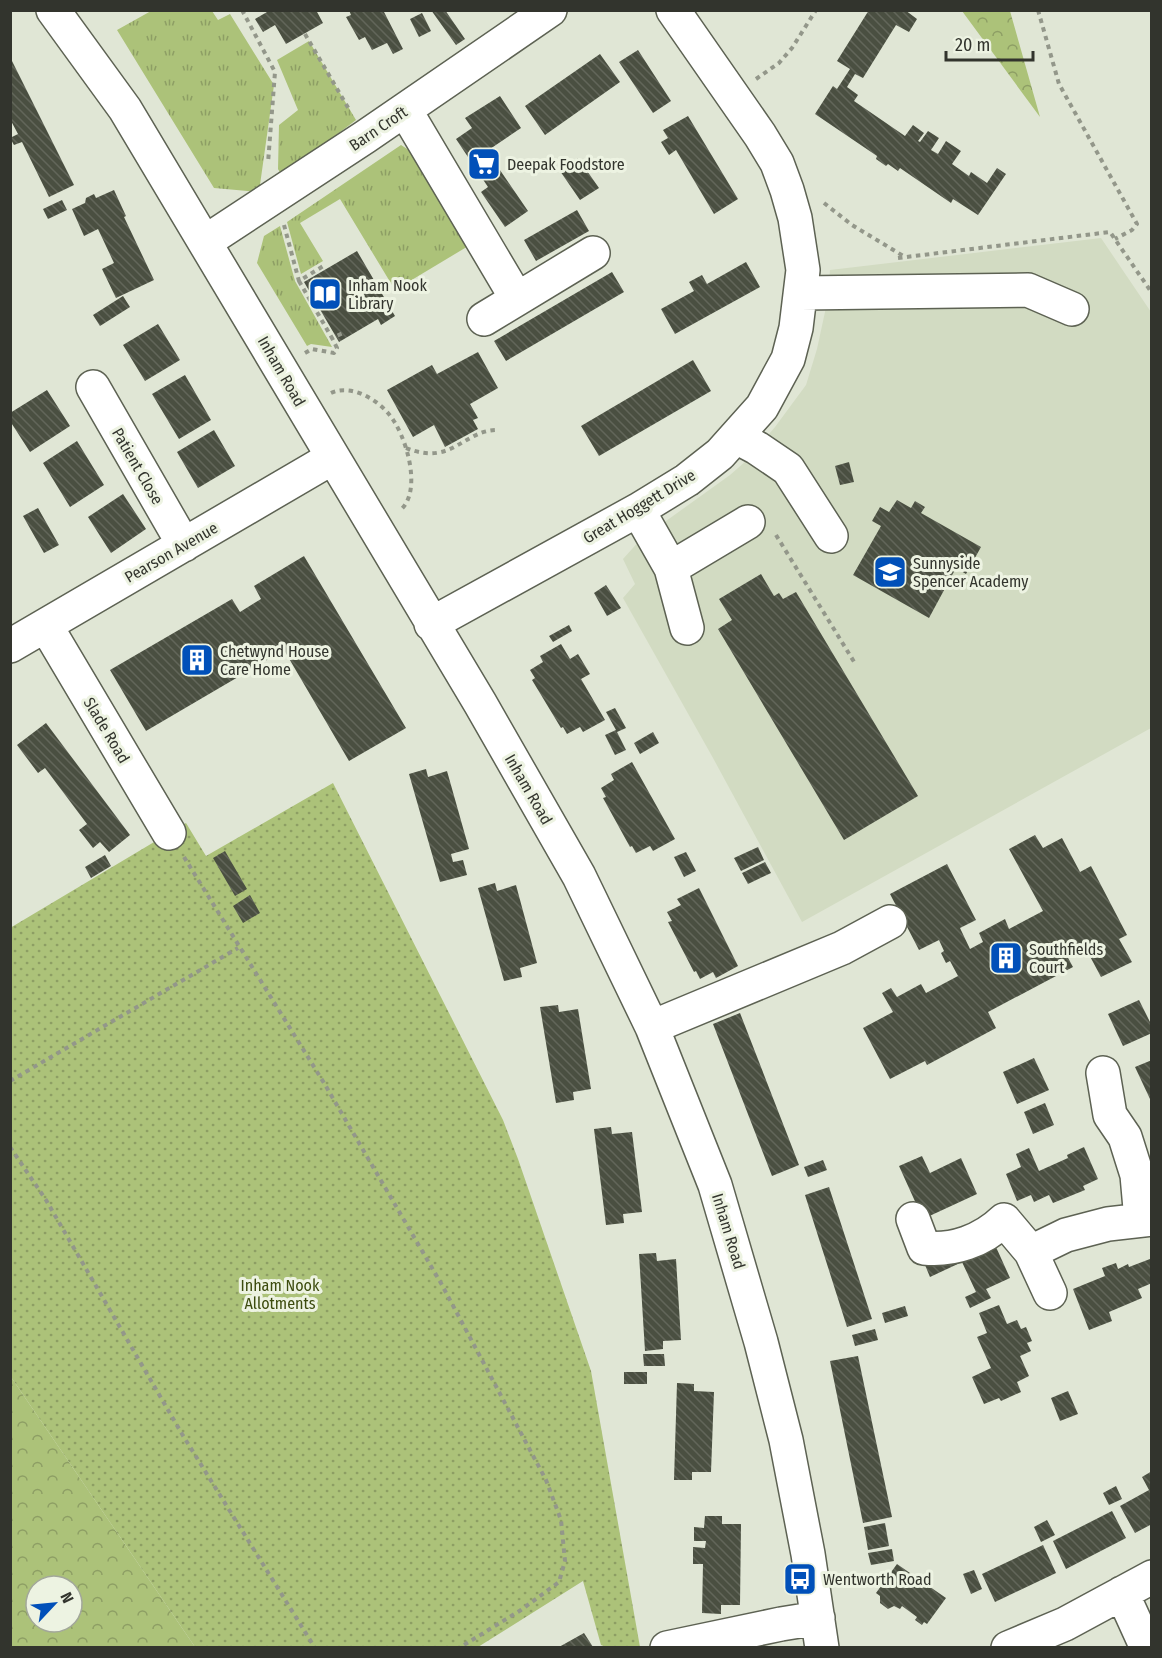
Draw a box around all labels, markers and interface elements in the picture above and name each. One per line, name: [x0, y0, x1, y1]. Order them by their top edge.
scale bar: [946, 24, 1033, 62]
text: 20 m: [955, 34, 990, 56]
street label: Barn Croft: [346, 102, 412, 155]
supermarket icon: Deepak Foodstore: [466, 146, 502, 182]
place label: Deepak Foodstore: [507, 155, 625, 174]
library icon: Inham Nook Library: [307, 276, 343, 312]
place label: Inham Nook Library: [348, 276, 428, 313]
street label: Inham Road: [254, 333, 309, 410]
street label: Patient Close: [108, 425, 167, 508]
street label: Great Hoggett Drive: [580, 465, 699, 547]
street label: Pearson Avenue: [121, 518, 221, 587]
school or university icon: Sunnyside Spencer Academy: [872, 554, 908, 590]
place label: Sunnyside Spencer Academy: [913, 554, 1029, 591]
building icon: Chetwynd House Care Home: [179, 642, 215, 678]
place label: Chetwynd House Care Home: [220, 642, 329, 679]
street label: Slade Road: [80, 694, 134, 767]
street label: Inham Road: [501, 751, 556, 828]
building icon: Southfields Court: [988, 940, 1024, 976]
place label: Southfields Court: [1029, 940, 1103, 977]
street label: Inham Road: [708, 1191, 749, 1271]
park label: Inham Nook Allotments: [241, 1276, 320, 1313]
bus stop icon: Wentworth Road: [782, 1561, 818, 1597]
place label: Wentworth Road: [823, 1570, 931, 1589]
north arrow: [24, 1574, 84, 1634]
text: N: [56, 1589, 78, 1606]

